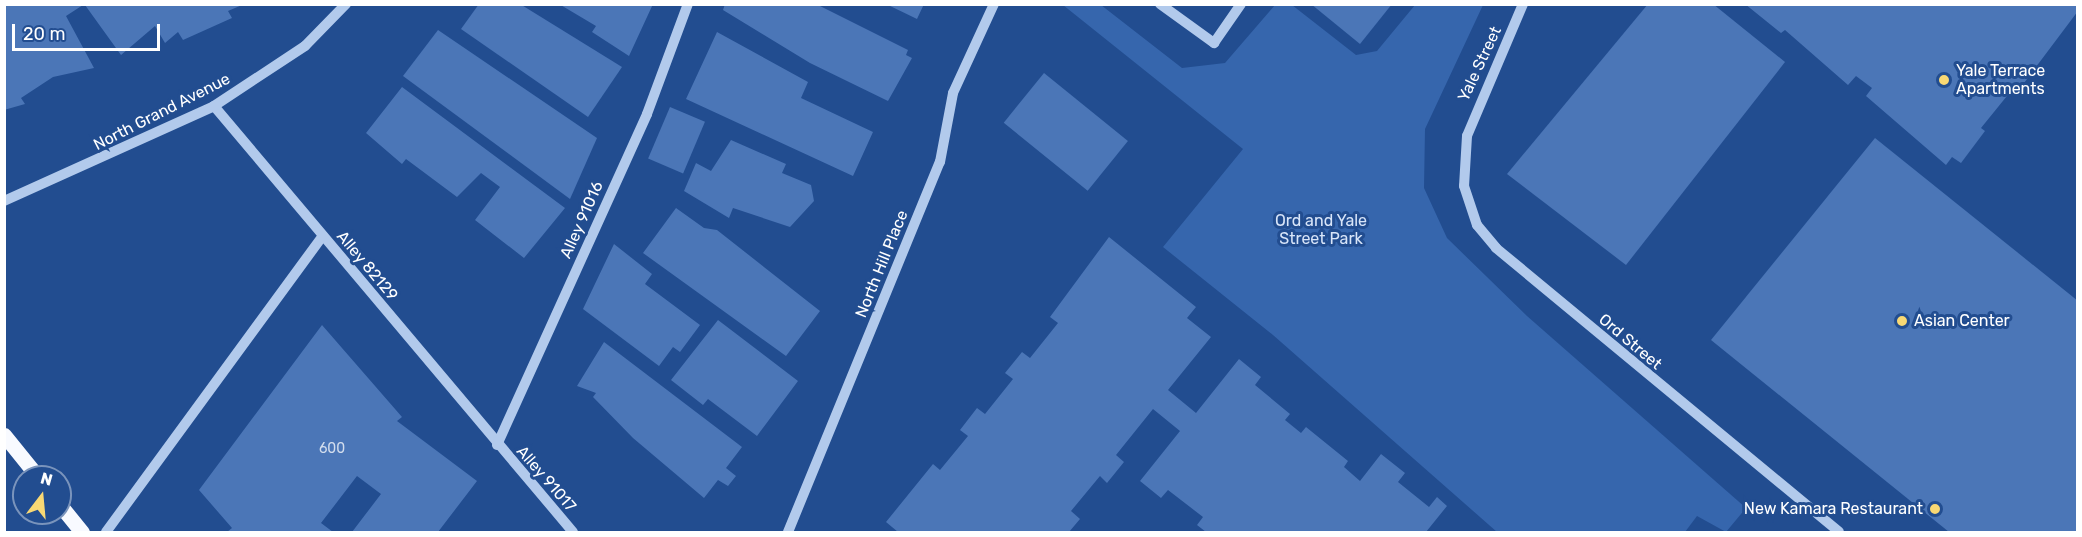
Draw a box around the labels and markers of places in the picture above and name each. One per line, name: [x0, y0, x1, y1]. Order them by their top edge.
place label: Yale Terrace Apartments: [1956, 61, 2046, 99]
marker: Yale Terrace Apartments: [1937, 73, 1951, 87]
place label: Asian Center: [1914, 311, 2010, 331]
marker: Asian Center: [1895, 314, 1909, 328]
place label: New Kamara Restaurant: [1743, 499, 1923, 519]
marker: New Kamara Restaurant: [1928, 502, 1942, 516]

